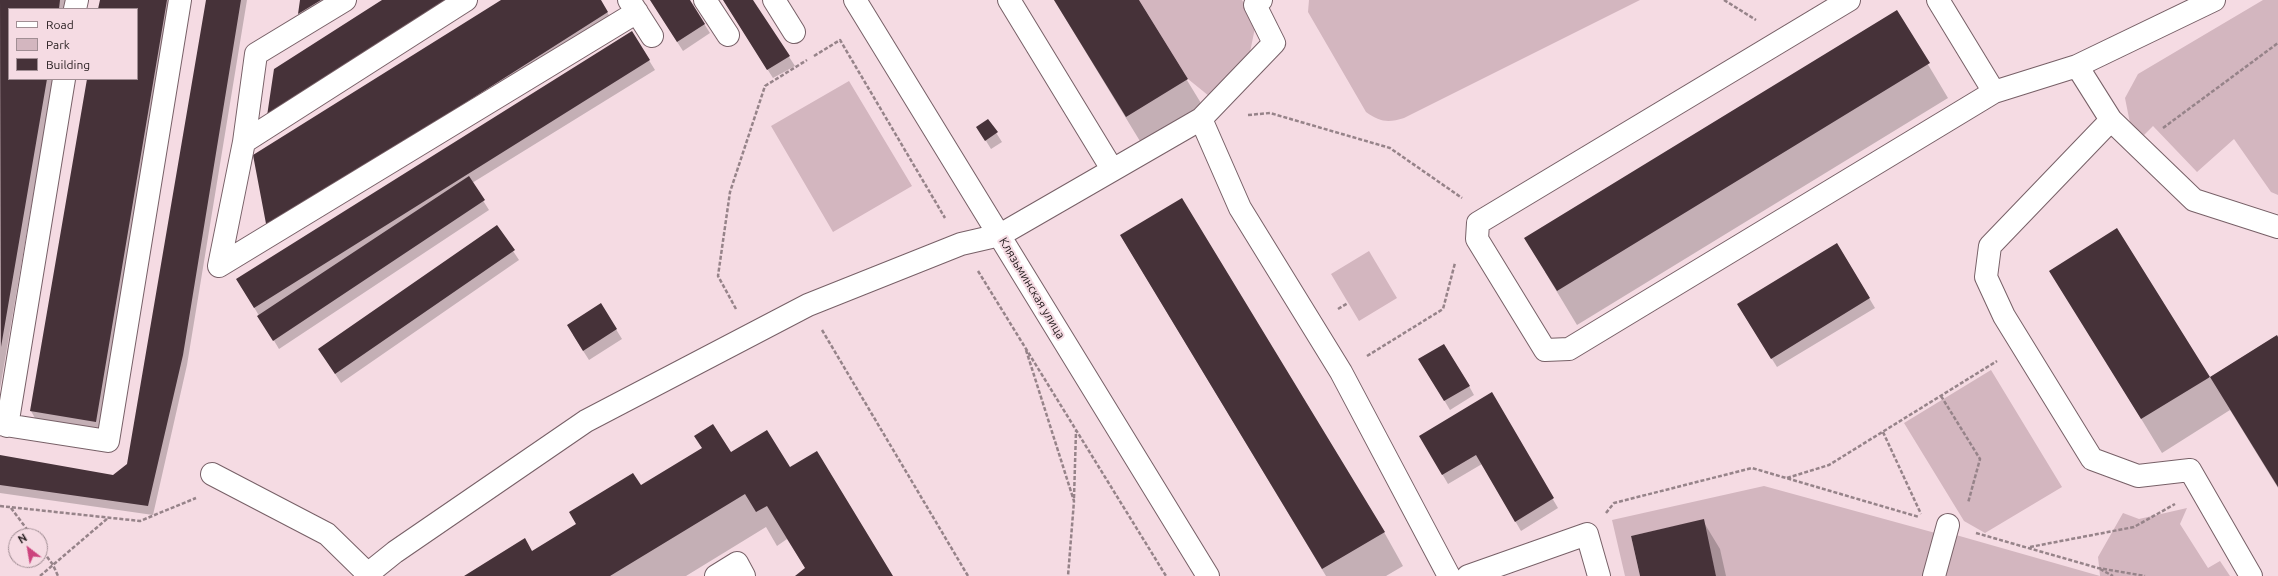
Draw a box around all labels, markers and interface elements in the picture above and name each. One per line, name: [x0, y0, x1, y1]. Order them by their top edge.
legend: [8, 8, 138, 80]
text: Road: [46, 18, 74, 31]
text: Park: [46, 38, 70, 51]
text: Building: [46, 58, 90, 71]
street label: Клязьминская улица: [996, 235, 1068, 341]
north arrow: [8, 528, 48, 568]
text: N: [16, 531, 29, 546]

